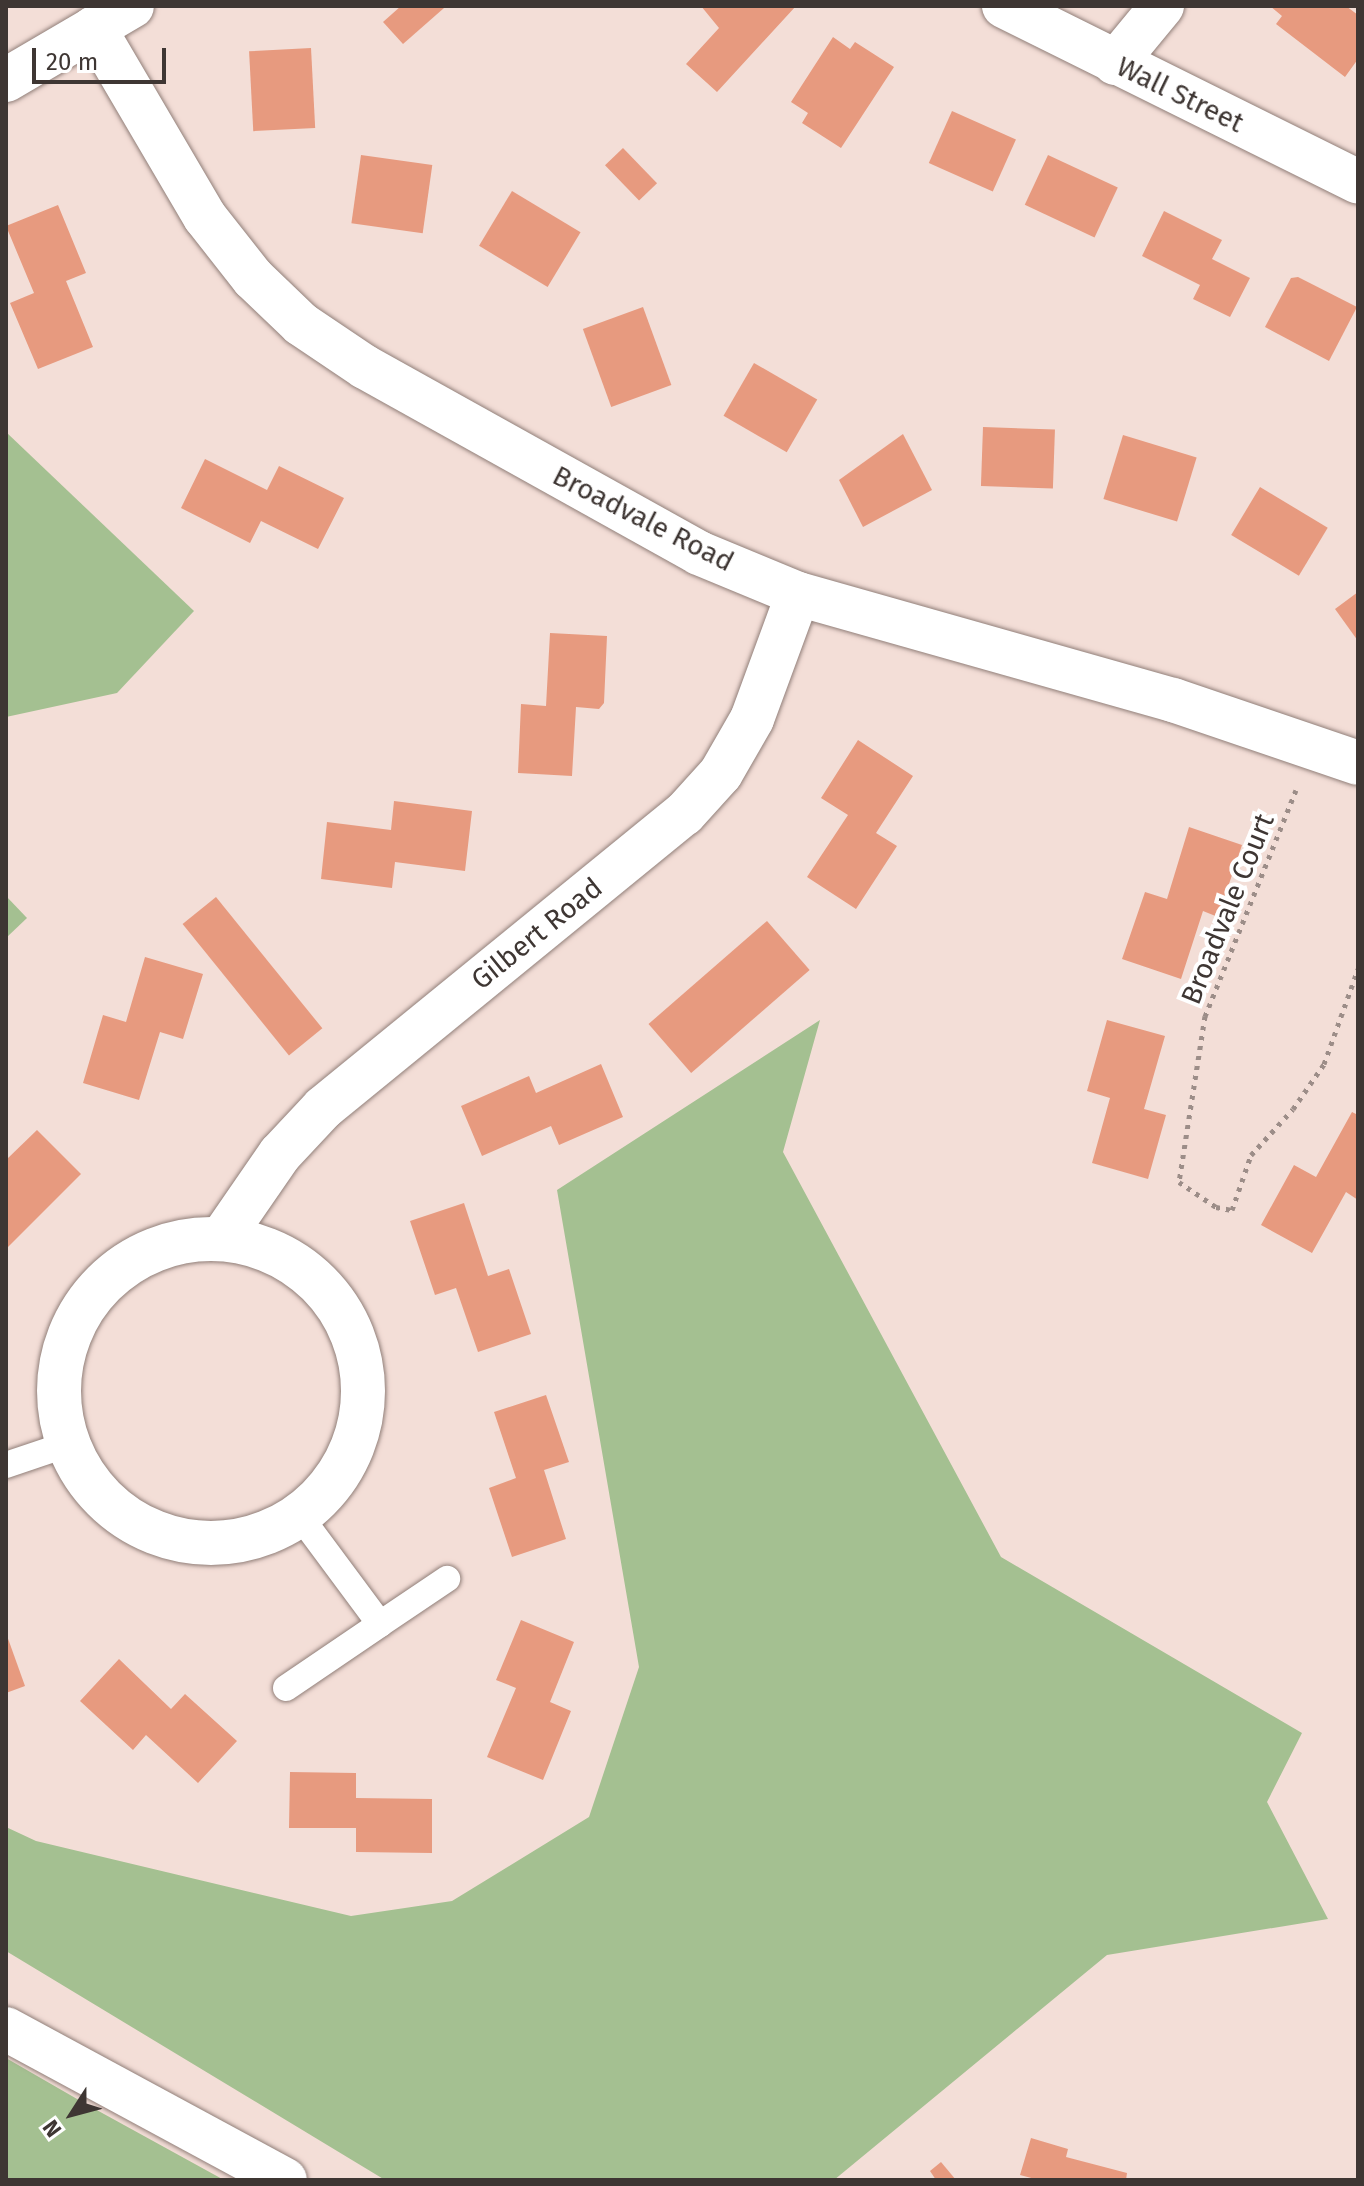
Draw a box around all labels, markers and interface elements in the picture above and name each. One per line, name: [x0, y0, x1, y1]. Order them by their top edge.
scale bar: [36, 32, 170, 82]
text: 20 m: [46, 48, 98, 76]
street label: Wall Street: [1111, 50, 1249, 140]
street label: Broadvale Road: [547, 459, 739, 579]
street label: Broadvale Court: [1174, 809, 1282, 1009]
street label: Gilbert Road: [465, 871, 609, 997]
north arrow: [32, 2074, 112, 2154]
text: N: [37, 2115, 67, 2142]

